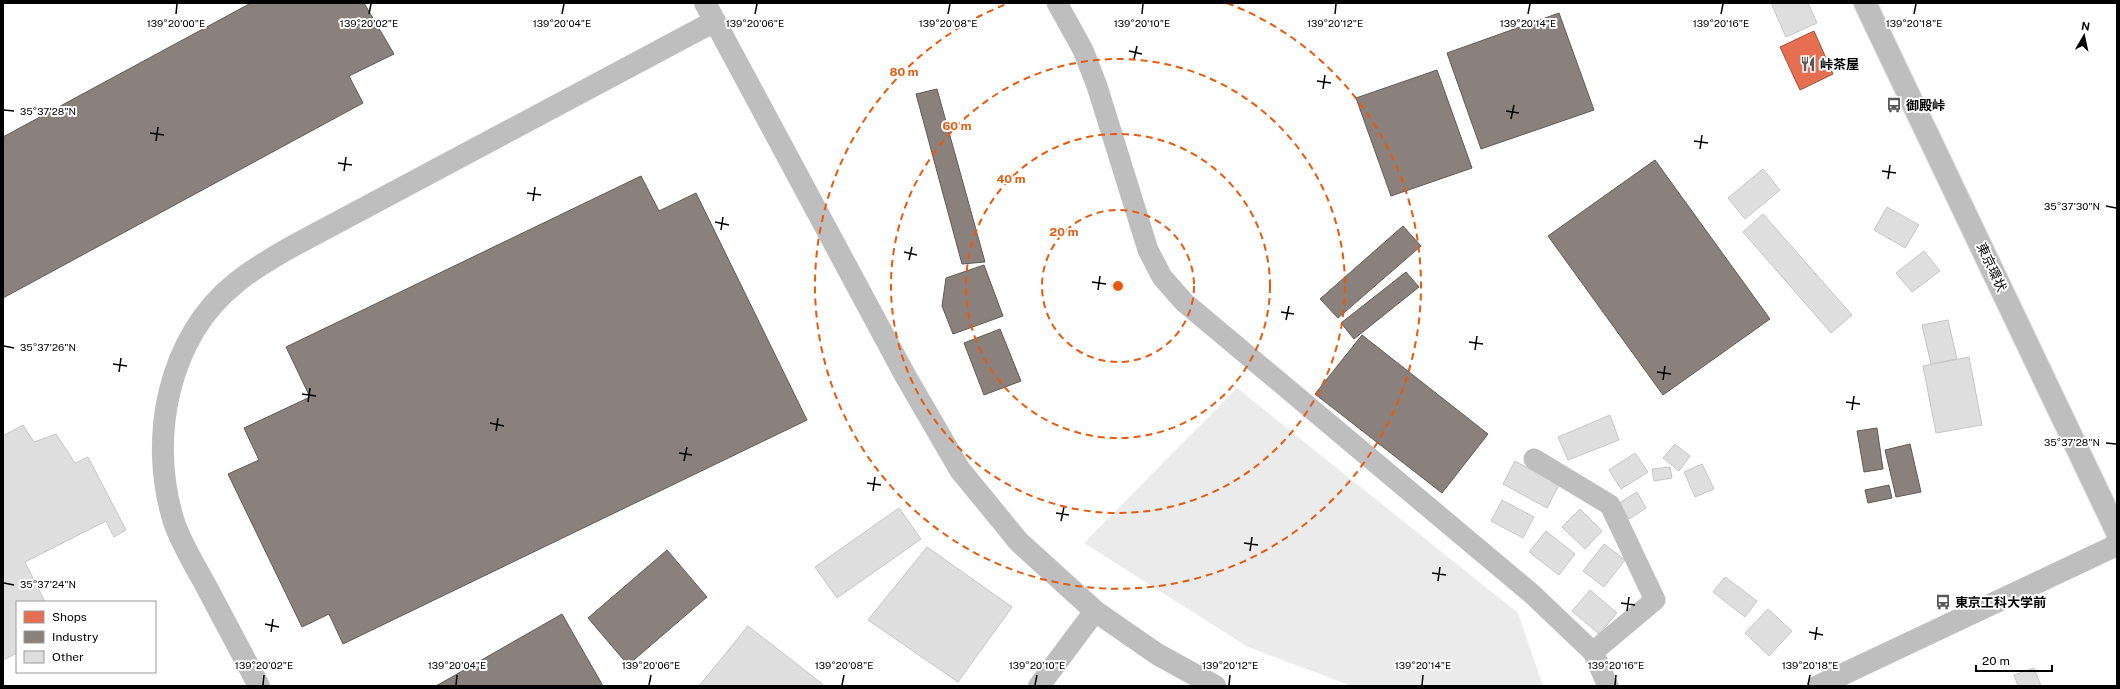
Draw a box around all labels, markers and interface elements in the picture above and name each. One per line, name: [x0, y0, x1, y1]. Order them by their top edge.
north arrow: [2064, 16, 2104, 56]
text: 139°20'00"E: [147, 17, 205, 29]
text: 139°20'02"E: [340, 17, 398, 29]
text: 139°20'04"E: [533, 17, 591, 29]
text: 139°20'06"E: [726, 17, 784, 29]
text: 139°20'08"E: [919, 17, 977, 29]
text: 139°20'10"E: [1114, 17, 1170, 29]
text: 139°20'12"E: [1307, 17, 1363, 29]
text: 139°20'14"E: [1500, 17, 1556, 29]
text: 139°20'16"E: [1693, 17, 1749, 29]
text: 139°20'18"E: [1886, 17, 1942, 29]
text: N: [2080, 20, 2091, 33]
restaurant icon: 峠茶屋: [1799, 55, 1817, 73]
place label: 峠茶屋: [1820, 57, 1859, 72]
text: 80 m: [889, 65, 919, 79]
bus stop icon: 御殿峠: [1885, 96, 1903, 114]
place label: 御殿峠: [1906, 98, 1945, 113]
text: 35°37'28"N: [20, 105, 76, 117]
text: 60 m: [942, 119, 972, 133]
text: 40 m: [996, 172, 1026, 186]
text: 35°37'30"N: [2044, 200, 2100, 212]
text: 20 m: [1050, 225, 1079, 239]
street label: 東京環状: [1974, 240, 2009, 294]
centre of rings: [1111, 279, 1125, 293]
text: 35°37'26"N: [20, 341, 76, 353]
text: 35°37'28"N: [2044, 436, 2100, 448]
text: 35°37'24"N: [20, 578, 76, 590]
bus stop icon: 東京工科大学前: [1934, 593, 1952, 611]
place label: 東京工科大学前: [1955, 595, 2046, 610]
legend: [16, 601, 156, 673]
text: Shops: [52, 610, 87, 624]
text: Industry: [52, 630, 99, 644]
scale bar: [1976, 647, 2052, 673]
text: Other: [52, 650, 84, 664]
text: 20 m: [1982, 654, 2010, 668]
text: 139°20'02"E: [235, 659, 293, 671]
text: 139°20'04"E: [428, 659, 486, 671]
text: 139°20'06"E: [622, 659, 680, 671]
text: 139°20'08"E: [815, 659, 873, 671]
text: 139°20'10"E: [1009, 659, 1065, 671]
text: 139°20'12"E: [1202, 659, 1258, 671]
text: 139°20'14"E: [1395, 659, 1451, 671]
text: 139°20'16"E: [1588, 659, 1644, 671]
text: 139°20'18"E: [1782, 659, 1838, 671]

